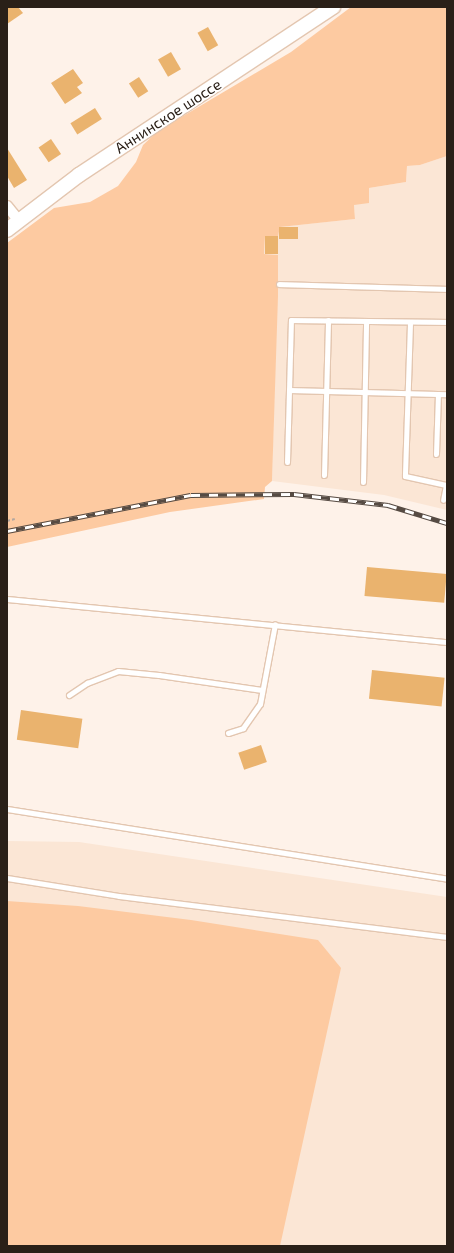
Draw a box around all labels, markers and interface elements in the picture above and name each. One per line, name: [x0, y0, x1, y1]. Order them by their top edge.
street label: Аннинское шоссе: [112, 75, 224, 157]

